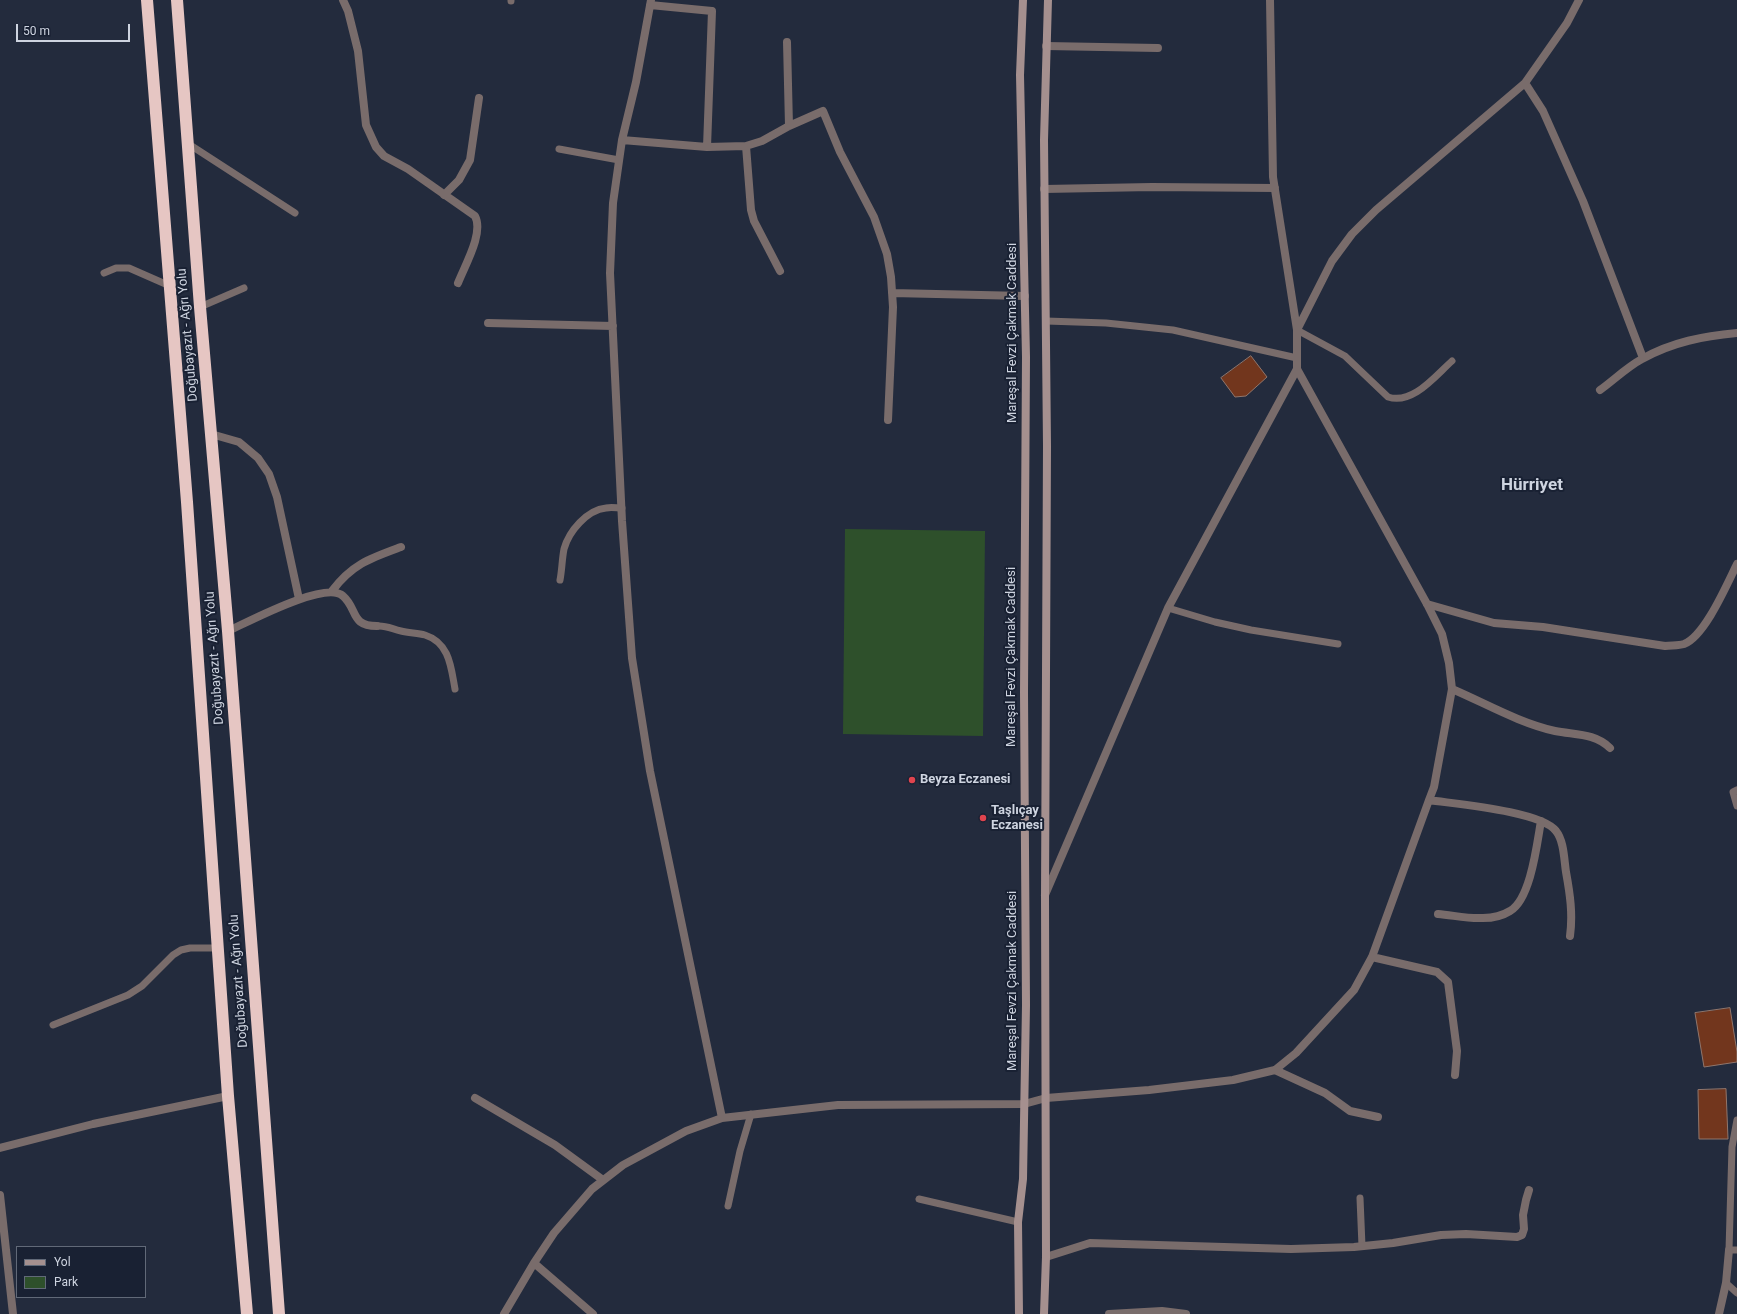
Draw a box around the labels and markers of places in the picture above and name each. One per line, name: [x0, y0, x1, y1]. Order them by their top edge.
place label: Beyza Eczanesi: [920, 772, 1011, 788]
marker: Beyza Eczanesi: [907, 775, 917, 785]
place label: Taşlıçay Eczanesi: [991, 803, 1043, 834]
marker: Taşlıçay Eczanesi: [978, 813, 988, 823]

